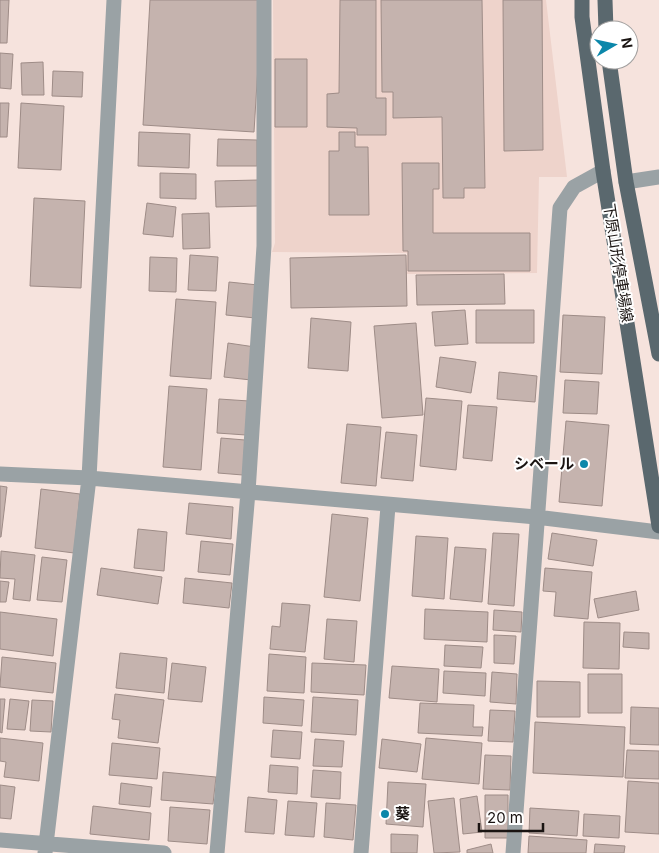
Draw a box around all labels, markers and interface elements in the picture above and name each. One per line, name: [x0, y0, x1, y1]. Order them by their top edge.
north arrow: [589, 20, 639, 70]
text: N: [618, 36, 637, 49]
street label: 下原山形停車場線: [600, 202, 637, 324]
place label: シベール: [514, 454, 574, 473]
marker: シベール: [578, 458, 590, 470]
scale bar: [479, 800, 543, 832]
place label: 葵: [395, 804, 410, 823]
marker: 葵: [379, 808, 391, 820]
text: 20 m: [487, 808, 523, 827]

